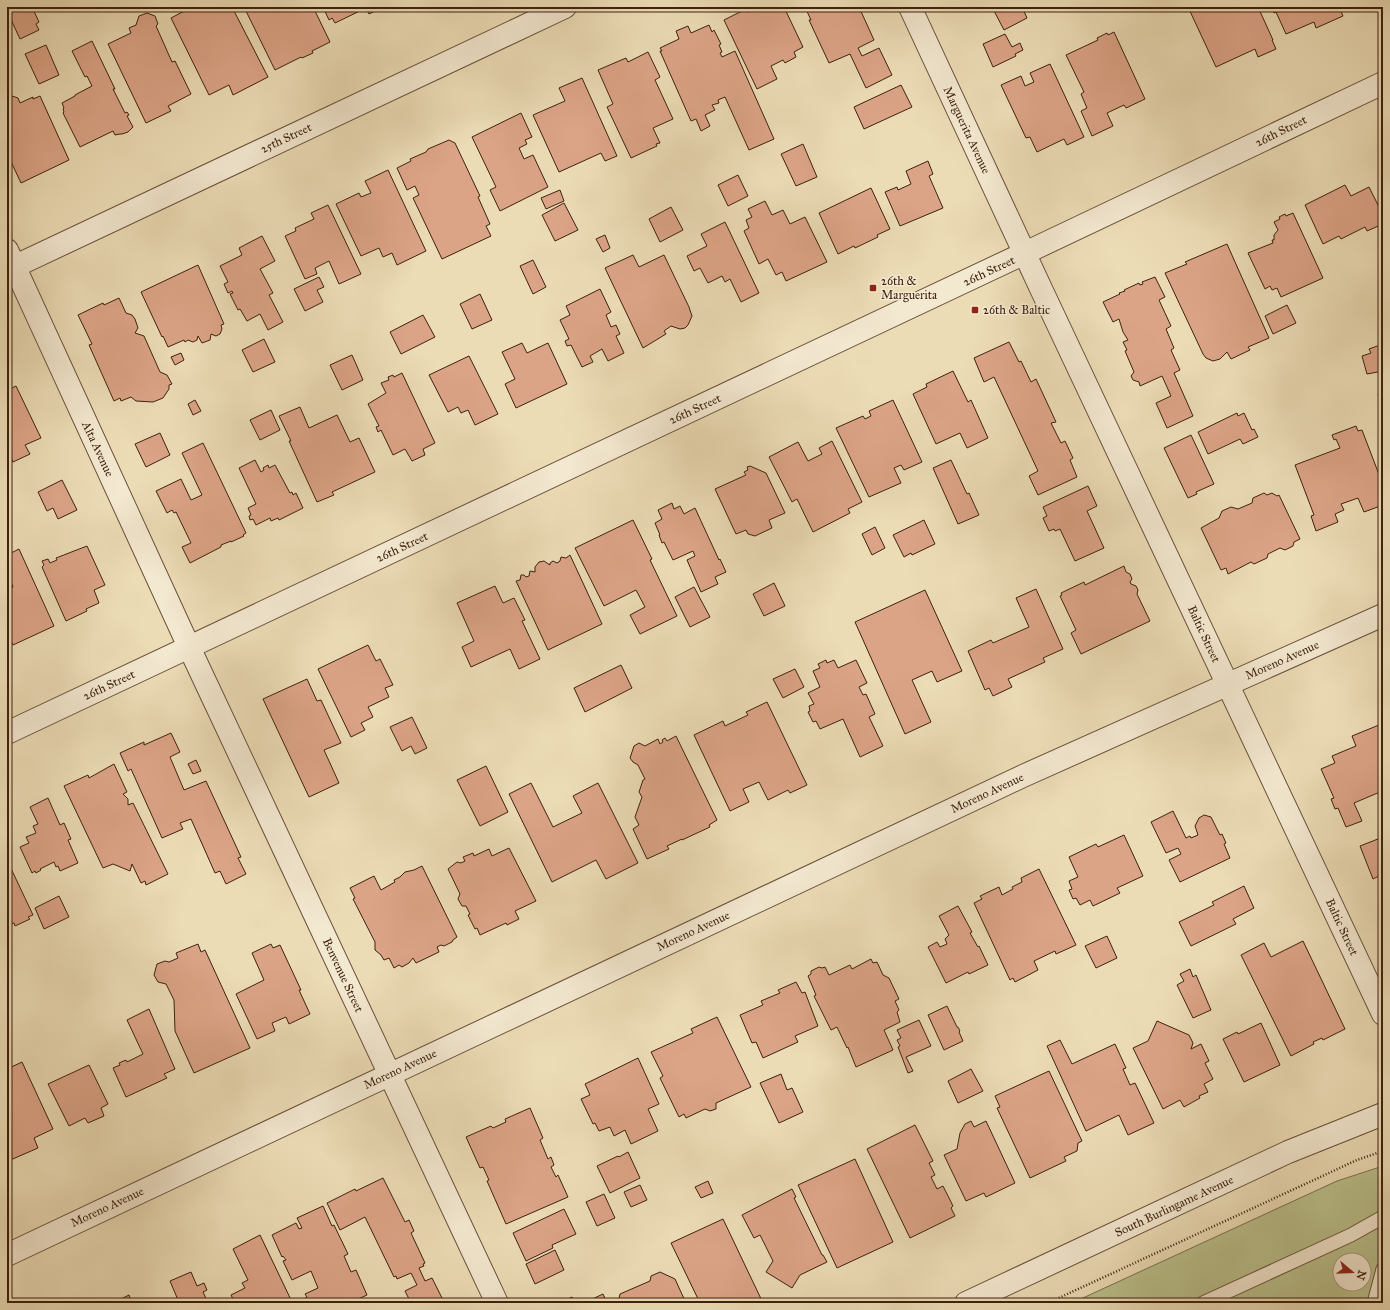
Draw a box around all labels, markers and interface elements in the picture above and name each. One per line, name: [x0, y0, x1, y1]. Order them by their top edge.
street label: Marguerita Avenue: [940, 84, 993, 176]
street label: 26th Street: [1253, 112, 1310, 149]
street label: 25th Street: [258, 120, 314, 156]
street label: 26th Street: [961, 253, 1018, 289]
place label: 26th & Marguerita: [881, 274, 938, 303]
marker: 26th & Marguerita: [868, 283, 878, 293]
place label: 26th & Baltic: [983, 303, 1050, 317]
marker: 26th & Baltic: [970, 305, 980, 315]
street label: 26th Street: [667, 391, 724, 427]
street label: Alta Avenue: [79, 418, 117, 479]
street label: 26th Street: [374, 529, 431, 565]
street label: Baltic Street: [1185, 603, 1224, 665]
street label: Moreno Avenue: [1243, 638, 1321, 682]
street label: 26th Street: [81, 667, 138, 703]
street label: Moreno Avenue: [948, 770, 1026, 816]
street label: Baltic Street: [1323, 896, 1362, 958]
street label: Moreno Avenue: [654, 908, 732, 954]
street label: Benvenue Street: [320, 936, 367, 1015]
street label: Moreno Avenue: [361, 1046, 439, 1092]
street label: South Burlingame Avenue: [1113, 1172, 1236, 1241]
street label: Moreno Avenue: [68, 1184, 146, 1230]
north arrow: [1332, 1252, 1372, 1292]
text: N: [1353, 1269, 1369, 1282]

